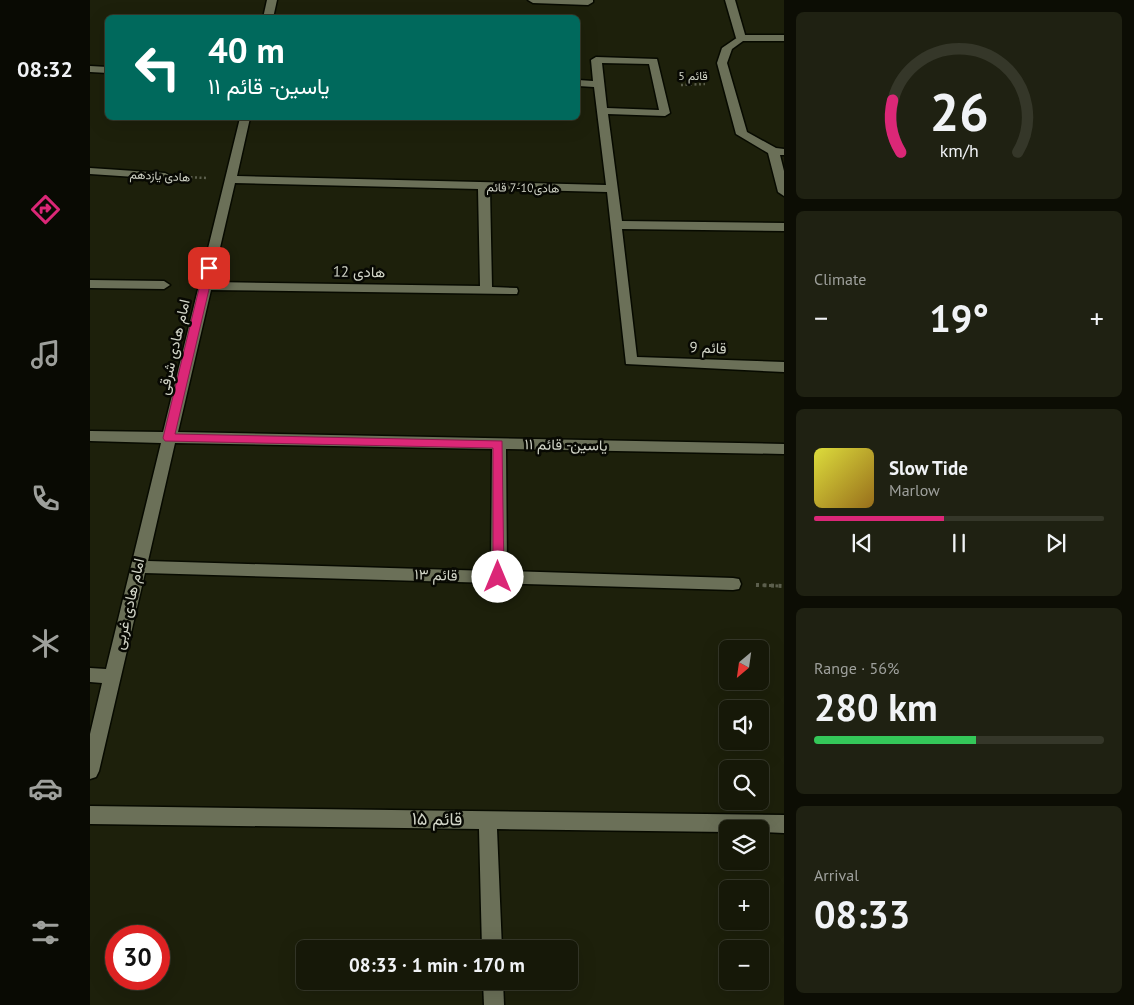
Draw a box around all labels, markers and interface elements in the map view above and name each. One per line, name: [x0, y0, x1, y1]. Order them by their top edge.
text: 40 m: [208, 27, 285, 73]
icon: left: [125, 35, 190, 100]
text: 08:32: [17, 55, 73, 83]
street label: قائم 5: [678, 68, 708, 84]
text: یاسین- قائم ۱۱: [208, 72, 330, 100]
text: 26: [930, 78, 988, 145]
text: km/h: [939, 139, 979, 162]
street label: هادی یازدهم: [129, 166, 191, 186]
street label: هادی10-7 قائم: [486, 179, 560, 197]
icon: directions: [28, 192, 63, 227]
pin: [188, 247, 230, 289]
icon: arrive: [195, 254, 223, 282]
street label: 12 هادی: [333, 262, 385, 282]
text: Climate: [814, 269, 866, 289]
text: 19°: [929, 293, 989, 342]
street label: امام هادی شرقی: [153, 297, 195, 397]
text: −: [814, 299, 828, 336]
text: +: [1090, 299, 1104, 336]
icon: music: [28, 337, 63, 372]
street label: قائم 9: [689, 337, 727, 359]
street label: یاسین- قائم ۱۱: [524, 434, 608, 456]
text: Slow Tide: [889, 456, 968, 480]
text: Marlow: [889, 480, 940, 500]
icon: phone: [28, 481, 63, 516]
icon: previous: [848, 529, 876, 557]
icon: pause: [945, 529, 973, 557]
icon: next: [1042, 529, 1070, 557]
position arrow: [471, 550, 523, 602]
street label: امام هادی غربی: [109, 556, 149, 652]
street label: قائم ۱۳: [414, 564, 458, 586]
icon: climate: [28, 626, 63, 661]
north arrow: [719, 640, 769, 690]
map controls: [719, 640, 769, 990]
text: Range · 56%: [814, 658, 899, 678]
text: 280 km: [814, 682, 938, 731]
button: sound: [719, 700, 769, 750]
button: search: [719, 760, 769, 810]
icon: car: [28, 771, 63, 806]
street label: قائم ۱۵: [412, 807, 462, 831]
button: layers: [719, 820, 769, 870]
text: Arrival: [814, 865, 859, 885]
button: +: [719, 880, 769, 930]
text: 08:33: [814, 889, 910, 938]
icon: filters: [28, 915, 63, 950]
speed limit sign: 30: [105, 925, 170, 990]
button: −: [719, 940, 769, 990]
text: 08:33 · 1 min · 170 m: [349, 953, 525, 977]

